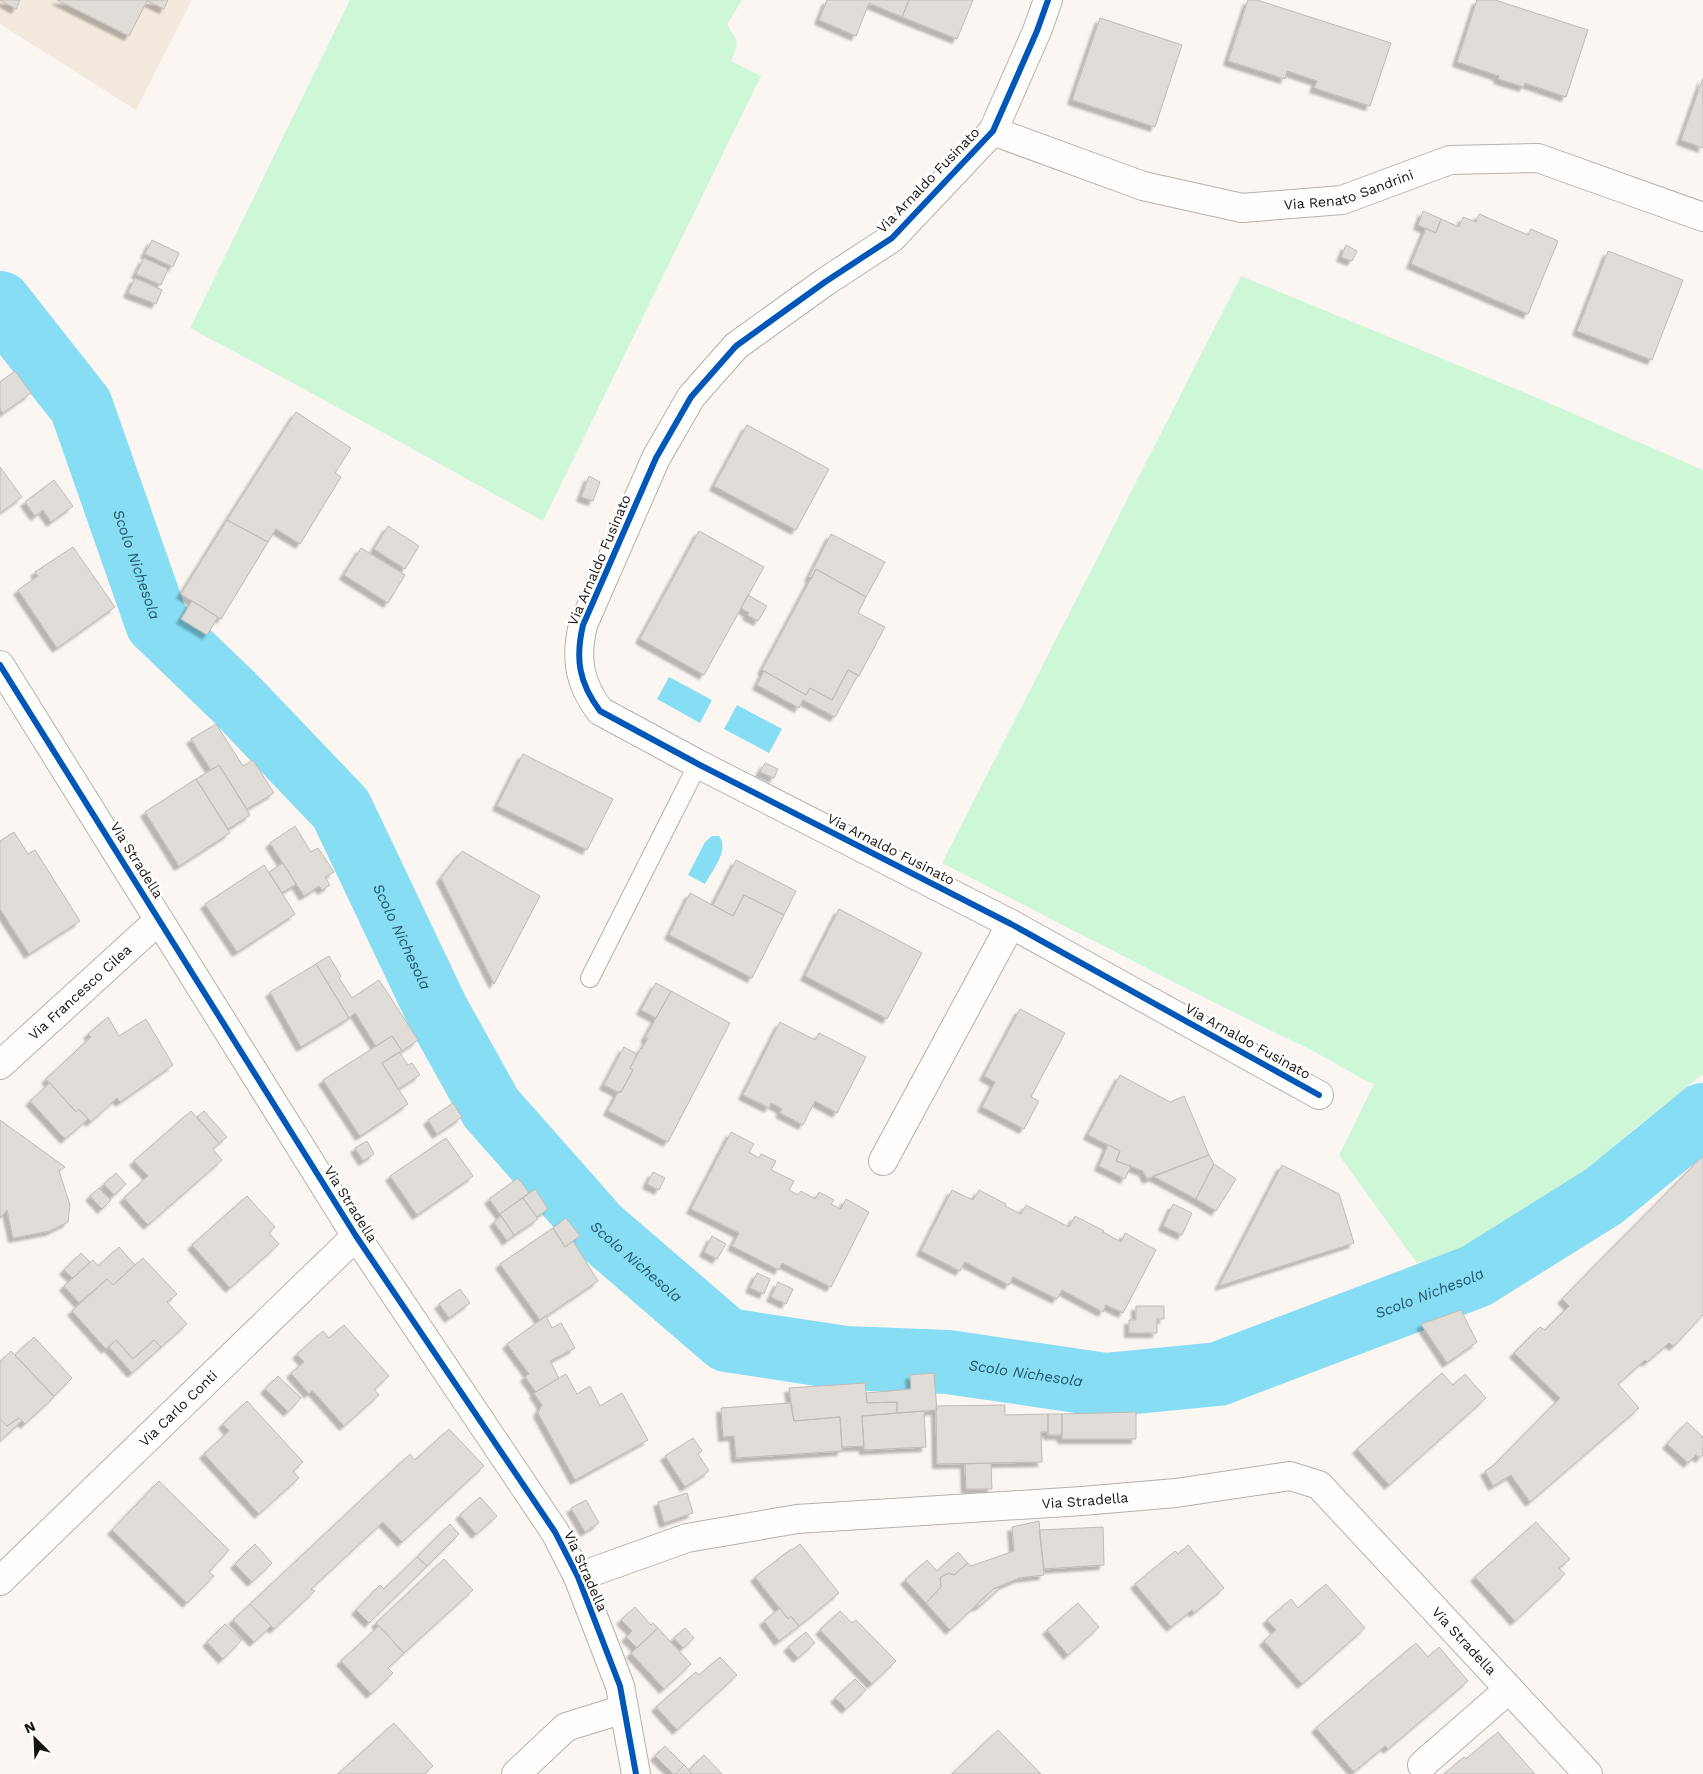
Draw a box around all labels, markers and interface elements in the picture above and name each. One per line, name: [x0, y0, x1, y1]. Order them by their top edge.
street label: Via Arnaldo Fusinato: [873, 124, 983, 236]
street label: Via Renato Sandrini: [1283, 166, 1416, 213]
street label: Via Arnaldo Fusinato: [564, 492, 634, 628]
water label: Scolo Nichesola: [109, 507, 164, 622]
street label: Via Arnaldo Fusinato: [825, 810, 957, 888]
street label: Via Stradella: [107, 819, 167, 901]
water label: Scolo Nichesola: [369, 881, 435, 993]
street label: Via Francesco Cilea: [25, 941, 134, 1043]
street label: Via Arnaldo Fusinato: [1183, 1000, 1313, 1082]
street label: Via Stradella: [321, 1163, 381, 1245]
water label: Scolo Nichesola: [586, 1217, 686, 1306]
water label: Scolo Nichesola: [1372, 1264, 1488, 1323]
water label: Scolo Nichesola: [967, 1356, 1084, 1391]
street label: Via Carlo Conti: [136, 1367, 220, 1450]
street label: Via Stradella: [1041, 1489, 1129, 1512]
street label: Via Stradella: [561, 1528, 611, 1614]
street label: Via Stradella: [1429, 1604, 1500, 1678]
north arrow: [10, 1714, 60, 1764]
text: N: [22, 1718, 38, 1737]

